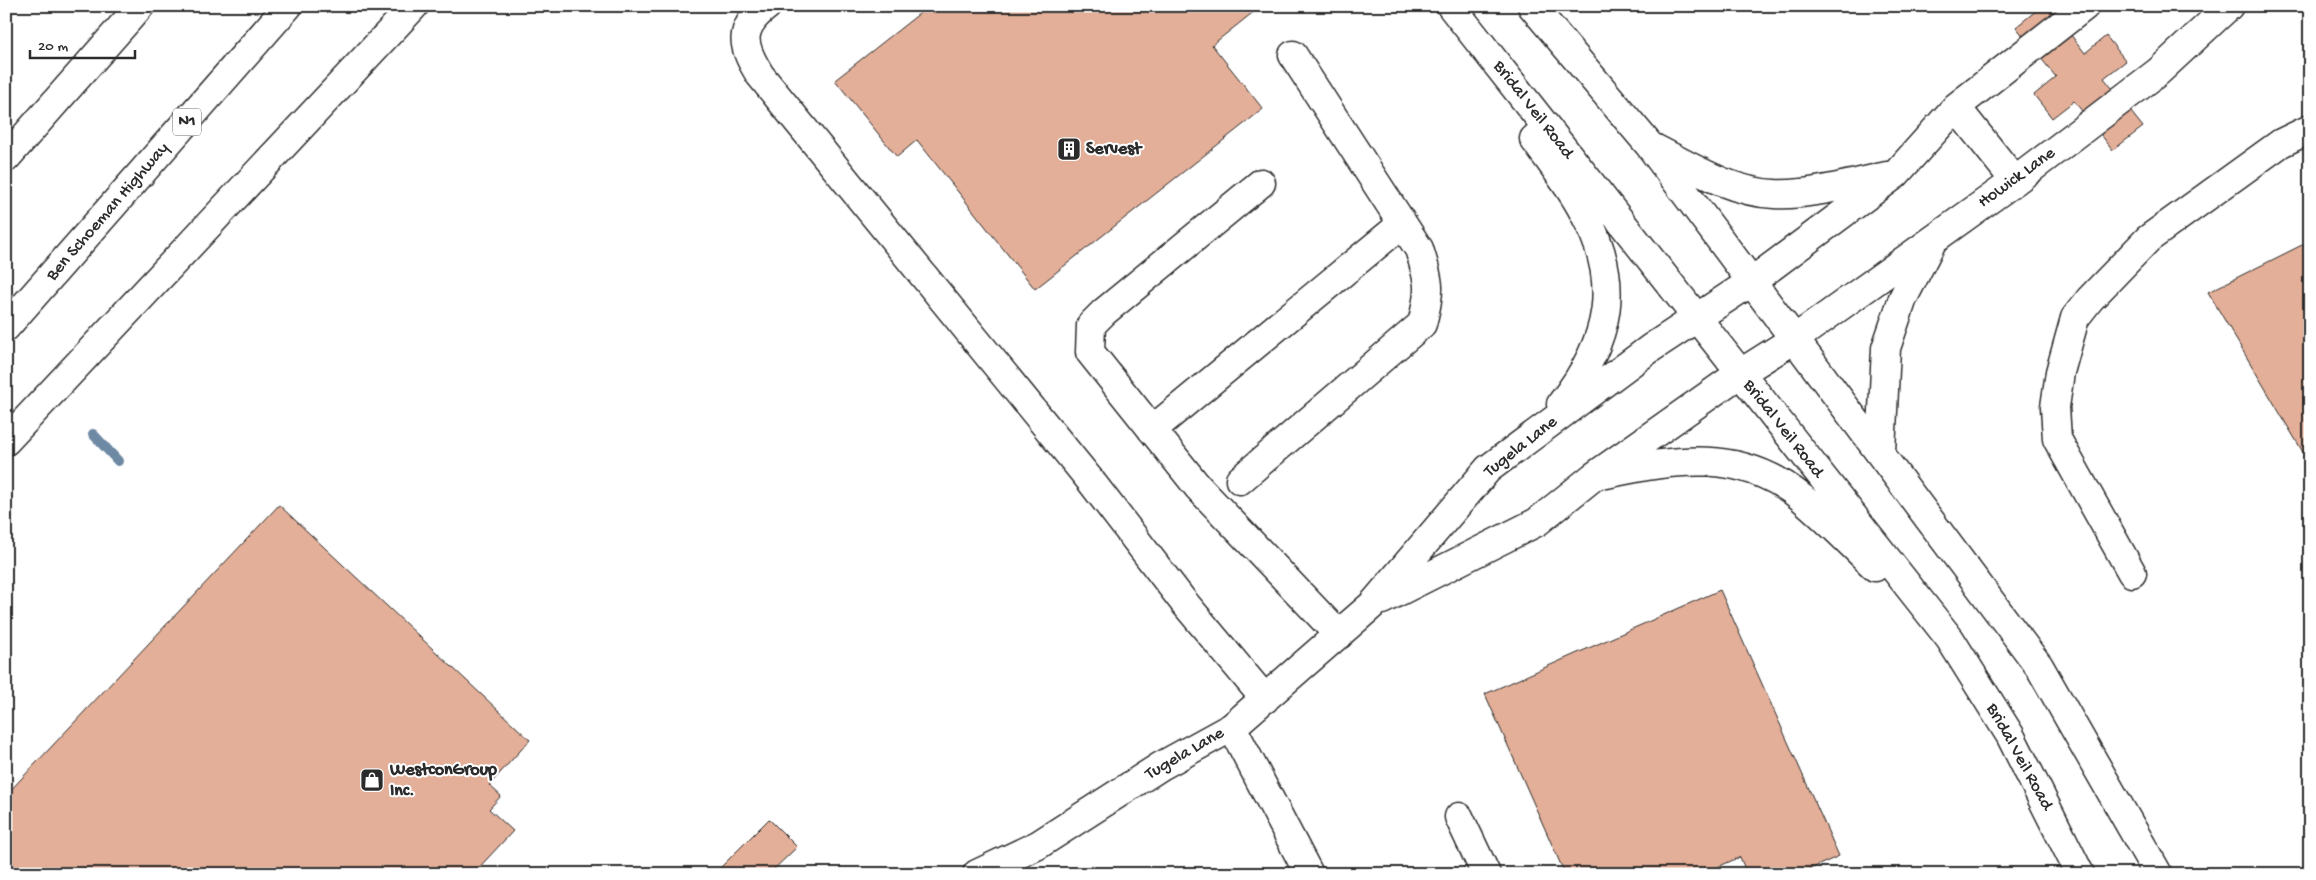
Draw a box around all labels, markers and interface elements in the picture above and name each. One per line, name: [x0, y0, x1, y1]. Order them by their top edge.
scale bar: [30, 28, 135, 60]
text: 20 m: [38, 38, 68, 56]
street label: Bridal Veil Road: [1487, 56, 1579, 164]
road number: N1: [173, 108, 201, 136]
building icon: Servest: [1056, 136, 1082, 162]
street label: Ben Schoeman Highway: [42, 138, 174, 286]
place label: Servest: [1086, 139, 1143, 160]
street label: Howick Lane: [1974, 143, 2060, 213]
street label: Bridal Veil Road: [1737, 375, 1829, 483]
street label: Tugela Lane: [1479, 411, 1563, 483]
street label: Bridal Veil Road: [1980, 699, 2058, 815]
street label: Tugela Lane: [1141, 723, 1229, 785]
place label: WestconGroup Inc.: [389, 760, 497, 802]
shop icon: WestconGroup Inc.: [359, 767, 385, 793]

